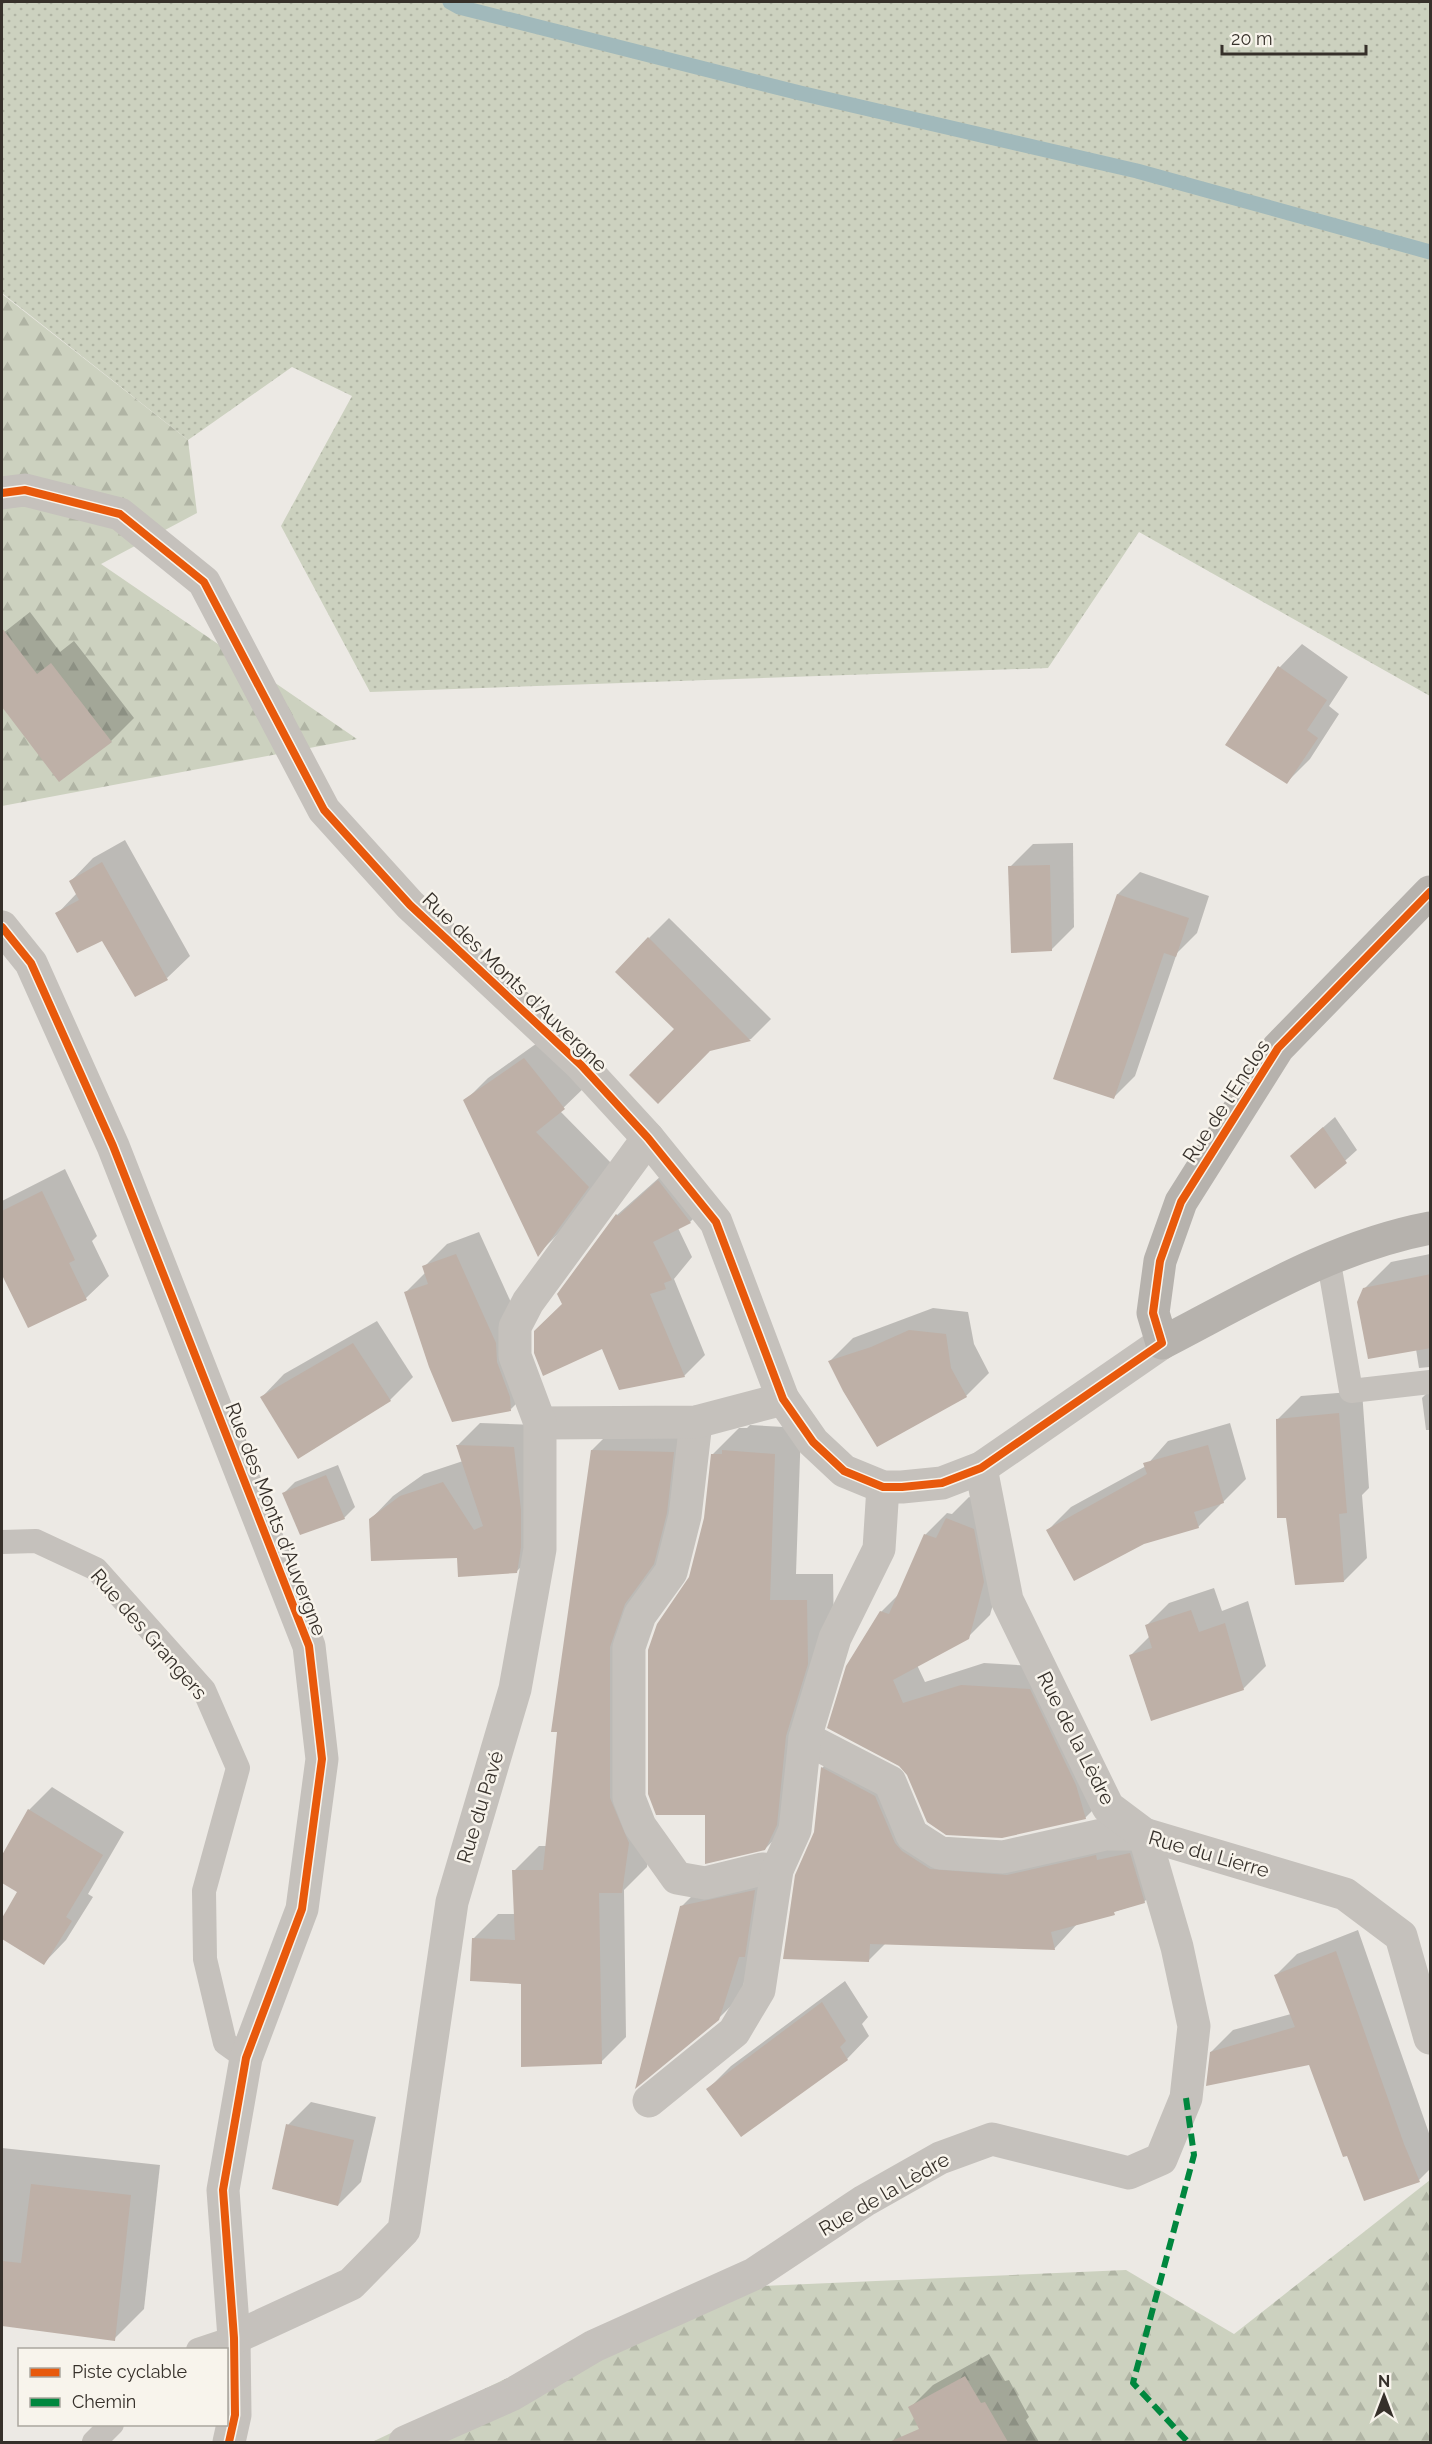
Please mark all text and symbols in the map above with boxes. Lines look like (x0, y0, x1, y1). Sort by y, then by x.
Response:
scale bar (1222, 18, 1366, 56)
text: 20 m (1231, 28, 1273, 49)
street label: Rue des Monts d'Auvergne (418, 887, 613, 1077)
street label: Rue de l'Enclos (1177, 1035, 1275, 1167)
street label: Rue des Monts d'Auvergne (220, 1399, 332, 1639)
street label: Rue des Grangers (86, 1564, 212, 1704)
street label: Rue de la Lèdre (1032, 1667, 1120, 1809)
street label: Rue du Pavé (452, 1748, 509, 1866)
street label: Rue du Lierre (1146, 1825, 1272, 1883)
street label: Rue de la Lèdre (815, 2147, 954, 2241)
legend (18, 2348, 228, 2426)
text: Piste cyclable (72, 2361, 188, 2382)
north arrow (1354, 2366, 1414, 2426)
text: N (1378, 2372, 1390, 2391)
text: Chemin (72, 2391, 136, 2412)

